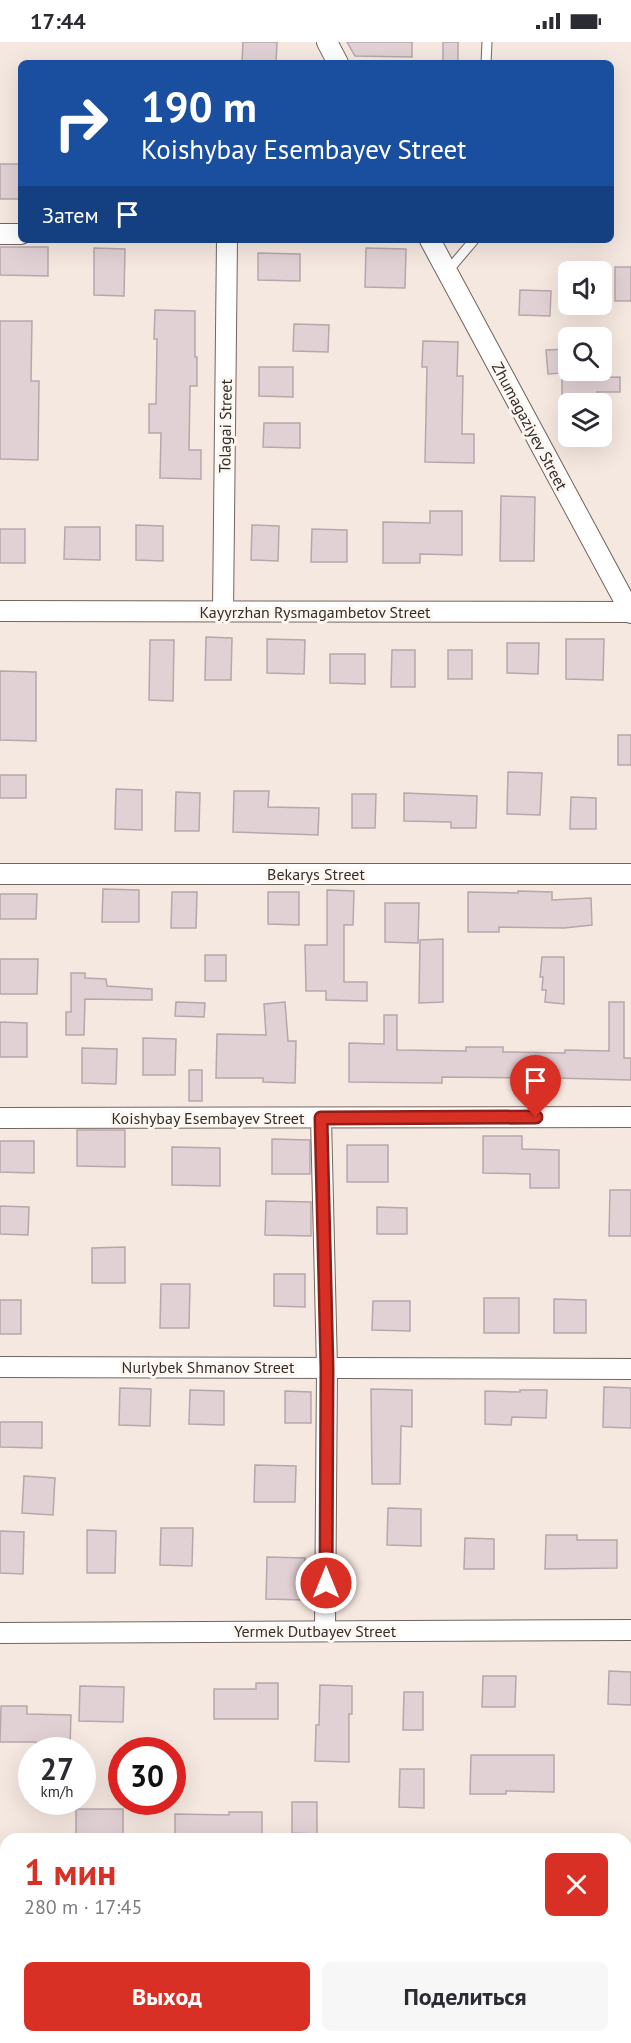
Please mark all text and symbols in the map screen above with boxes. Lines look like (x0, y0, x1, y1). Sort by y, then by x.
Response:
text: 17:44 (30, 7, 86, 35)
text: 190 m (141, 79, 257, 134)
icon: right (42, 84, 120, 162)
text: Koishybay Esembayev Street (141, 132, 466, 166)
icon: arrive (111, 198, 144, 231)
text: Затем (42, 201, 99, 229)
map controls (558, 261, 612, 447)
button: sound (558, 261, 612, 315)
button: search (558, 327, 612, 381)
street label: Zhumagaziyev Street (488, 358, 573, 494)
street label: Tolagai Street (214, 378, 236, 473)
button: layers (558, 393, 612, 447)
street label: Kayyrzhan Rysmagambetov Street (200, 602, 431, 622)
street label: Bekarys Street (267, 864, 365, 884)
pin (510, 1055, 561, 1117)
icon: arrive (519, 1064, 552, 1097)
street label: Koishybay Esembayev Street (112, 1108, 305, 1128)
street label: Nurlybek Shmanov Street (122, 1357, 295, 1377)
position arrow (294, 1551, 358, 1615)
street label: Yermek Dutbayev Street (234, 1621, 397, 1641)
speed limit sign: 30 (108, 1737, 186, 1815)
text: 27 (40, 1749, 74, 1788)
text: km/h (41, 1782, 73, 1801)
text: 1 мин (24, 1848, 116, 1895)
button: close (545, 1853, 608, 1916)
text: 280 m · 17:45 (24, 1894, 142, 1920)
button: Выход (24, 1962, 310, 2031)
button: Поделиться (322, 1962, 608, 2031)

